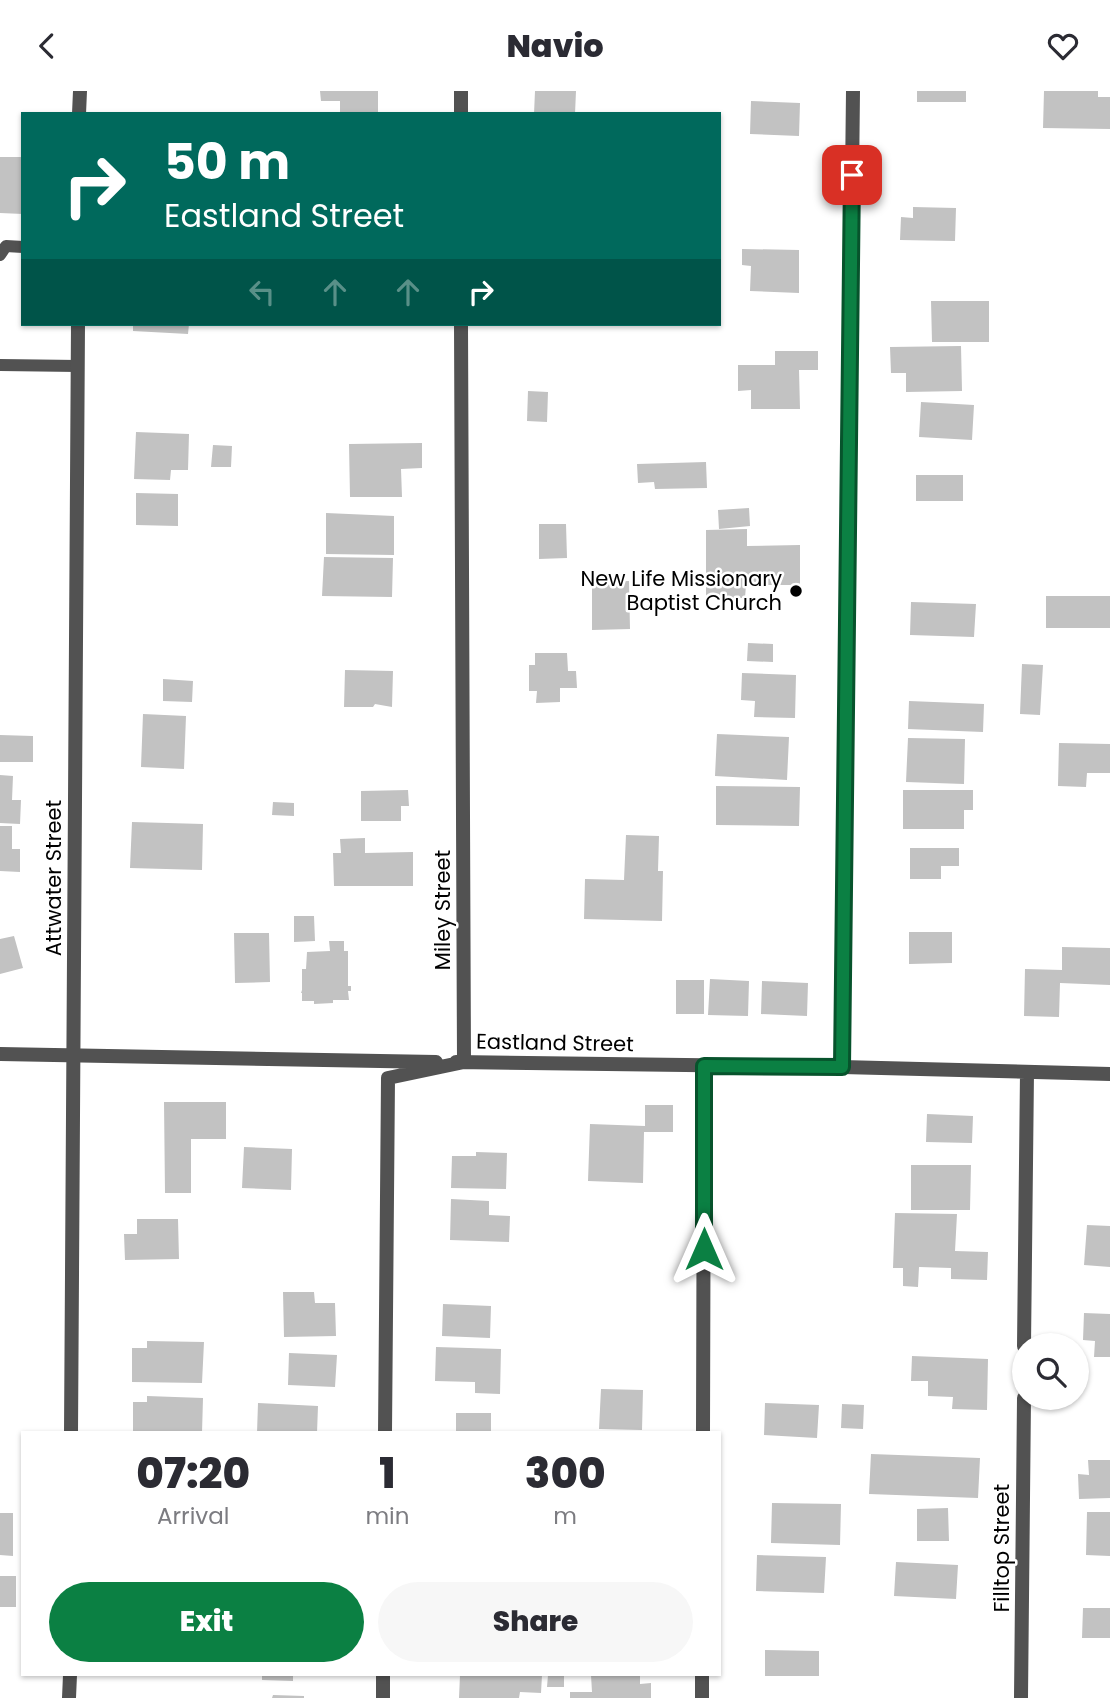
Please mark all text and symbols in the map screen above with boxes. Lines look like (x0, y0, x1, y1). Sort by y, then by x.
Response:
text: Navio (506, 23, 604, 68)
icon: back (28, 27, 66, 65)
icon: heart (1044, 27, 1082, 65)
text: 50 m (164, 128, 290, 196)
icon: right (49, 140, 140, 231)
pin (822, 145, 882, 205)
icon: arrive (833, 156, 871, 194)
text: Eastland Street (164, 193, 404, 238)
icon: left (243, 273, 281, 311)
icon: ahead (316, 273, 354, 311)
icon: ahead (389, 273, 427, 311)
icon: right (462, 273, 500, 311)
place label: New Life Missionary Baptist Church (581, 564, 782, 617)
marker: New Life Missionary Baptist Church (788, 583, 804, 599)
street label: Attwater Street (39, 800, 68, 956)
street label: Miley Street (428, 850, 457, 970)
street label: Eastland Street (476, 1027, 634, 1058)
position arrow (667, 1212, 741, 1286)
map controls (1012, 1333, 1089, 1410)
button: search (1012, 1333, 1089, 1410)
text: 07:20 (136, 1444, 250, 1503)
text: 1 (379, 1444, 396, 1503)
text: 300 (525, 1444, 606, 1503)
street label: Filltop Street (987, 1484, 1016, 1612)
text: Arrival (157, 1500, 229, 1532)
text: min (365, 1500, 409, 1532)
text: m (553, 1500, 577, 1532)
button: Exit (49, 1582, 364, 1662)
button: Share (378, 1582, 693, 1662)

